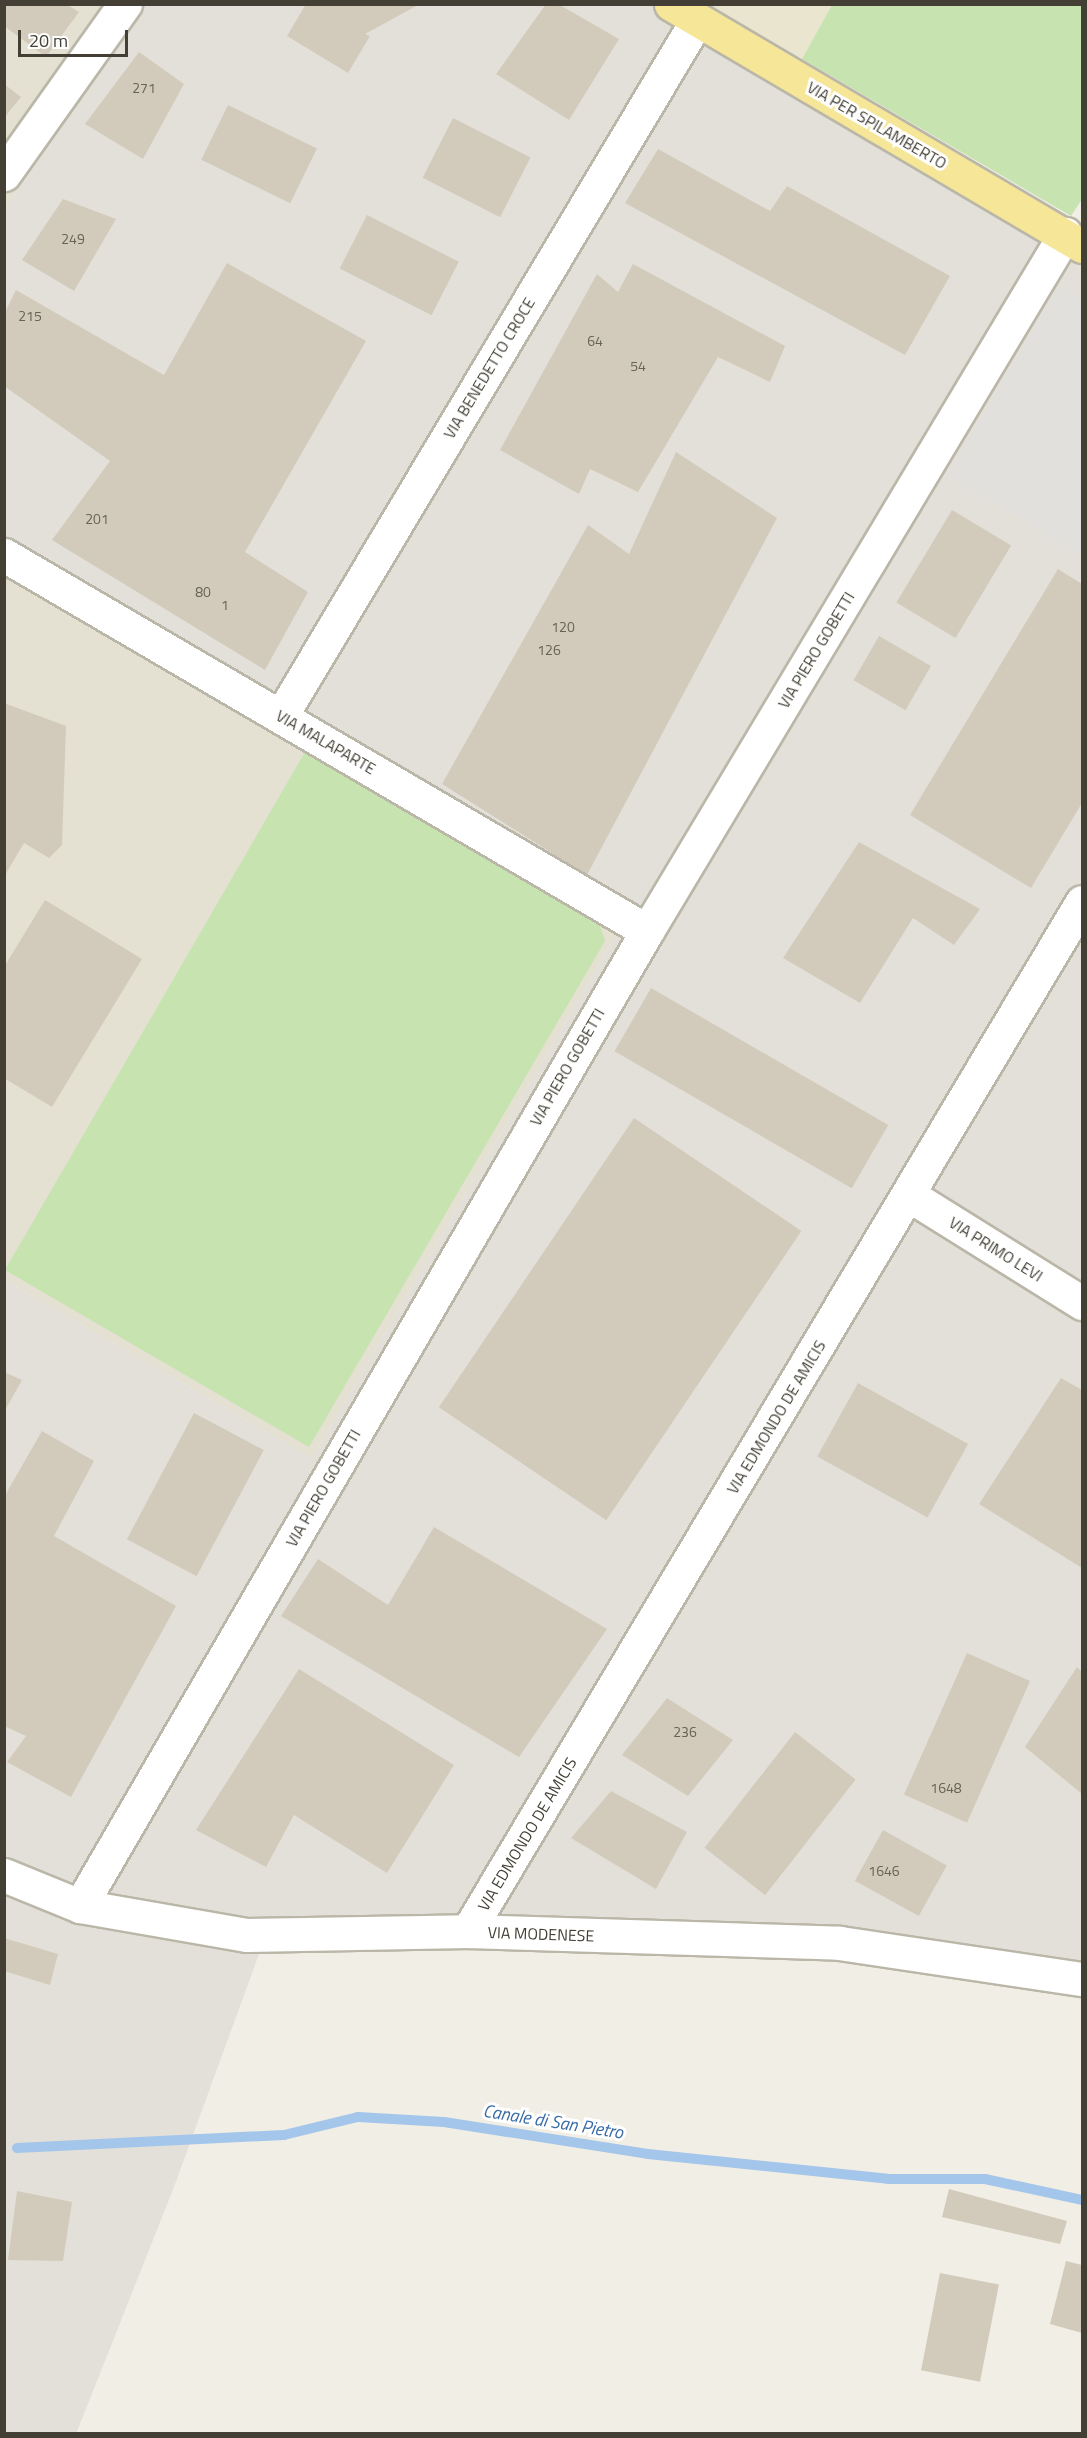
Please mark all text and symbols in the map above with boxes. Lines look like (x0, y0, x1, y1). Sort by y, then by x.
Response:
scale bar (21, 18, 130, 56)
text: 20 m (29, 27, 68, 54)
street label: VIA PER SPILAMBERTO (804, 77, 950, 173)
house number: 271 (132, 80, 156, 96)
house number: 249 (61, 231, 85, 247)
street label: VIA BENEDETTO CROCE (439, 294, 539, 442)
house number: 215 (18, 308, 42, 324)
house number: 64 (587, 333, 603, 349)
house number: 54 (630, 358, 646, 374)
house number: 201 (85, 511, 109, 527)
house number: 80 (195, 584, 211, 600)
street label: VIA PIERO GOBETTI (774, 588, 858, 712)
house number: 1 (221, 597, 229, 613)
house number: 120 (551, 619, 575, 635)
house number: 126 (537, 642, 561, 658)
street label: VIA MALAPARTE (273, 706, 379, 778)
street label: VIA PIERO GOBETTI (526, 1005, 608, 1129)
street label: VIA PRIMO LEVI (946, 1213, 1046, 1285)
street label: VIA EDMONDO DE AMICIS (723, 1337, 829, 1497)
street label: VIA PIERO GOBETTI (282, 1426, 364, 1550)
house number: 236 (673, 1724, 697, 1740)
street label: VIA EDMONDO DE AMICIS (474, 1754, 580, 1914)
house number: 1648 (930, 1780, 962, 1796)
house number: 1646 (868, 1863, 900, 1879)
street label: VIA MODENESE (487, 1923, 595, 1945)
water label: Canale di San Pietro (481, 2100, 625, 2144)

